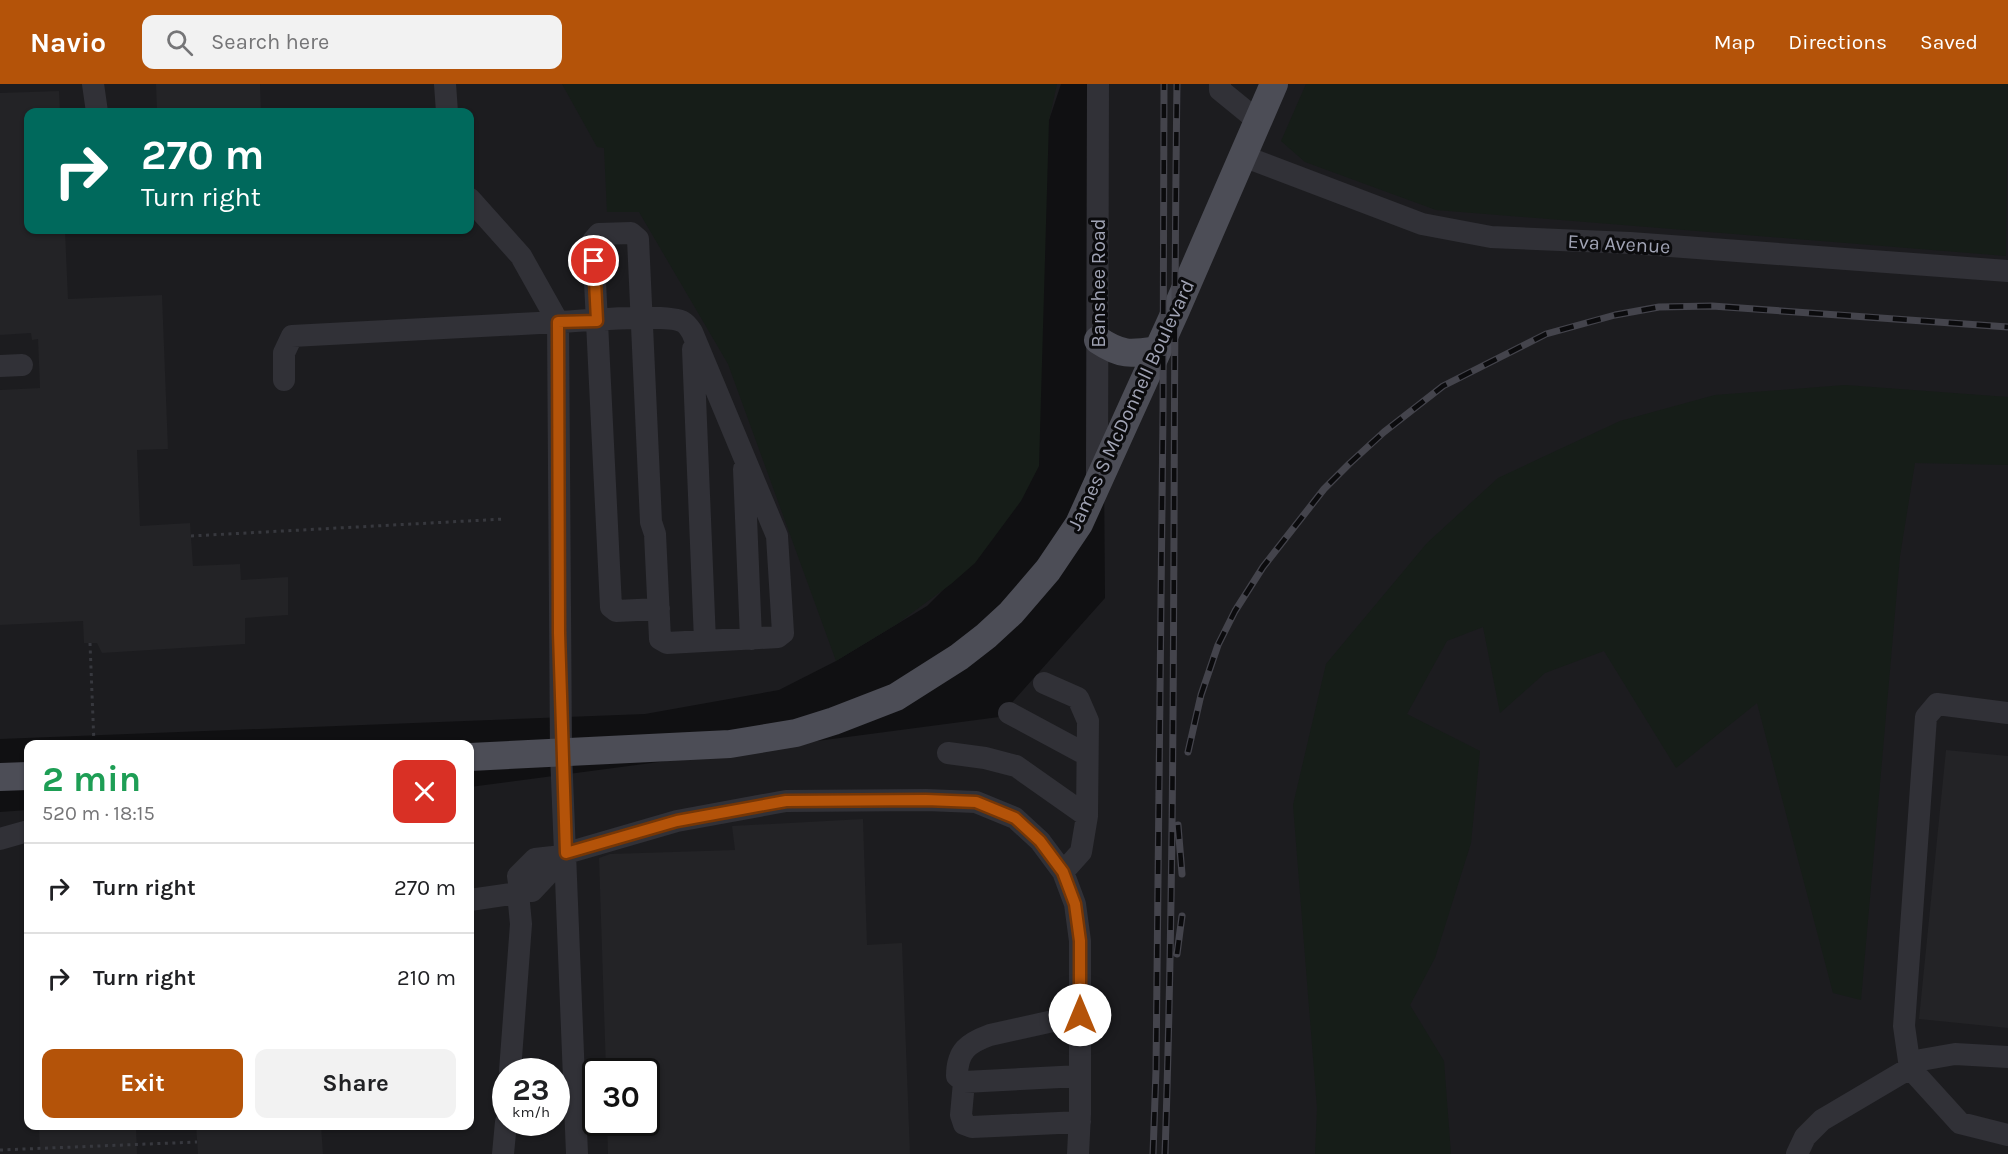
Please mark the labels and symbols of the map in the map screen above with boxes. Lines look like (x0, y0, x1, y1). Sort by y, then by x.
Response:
street label: Banshee Road (1087, 218, 1110, 348)
street label: Eva Avenue (1567, 230, 1671, 258)
pin (568, 235, 619, 286)
street label: James S McDonnell Boulevard (1063, 276, 1199, 534)
position arrow (1048, 983, 1112, 1047)
speed limit sign: 30 (582, 1058, 660, 1136)

